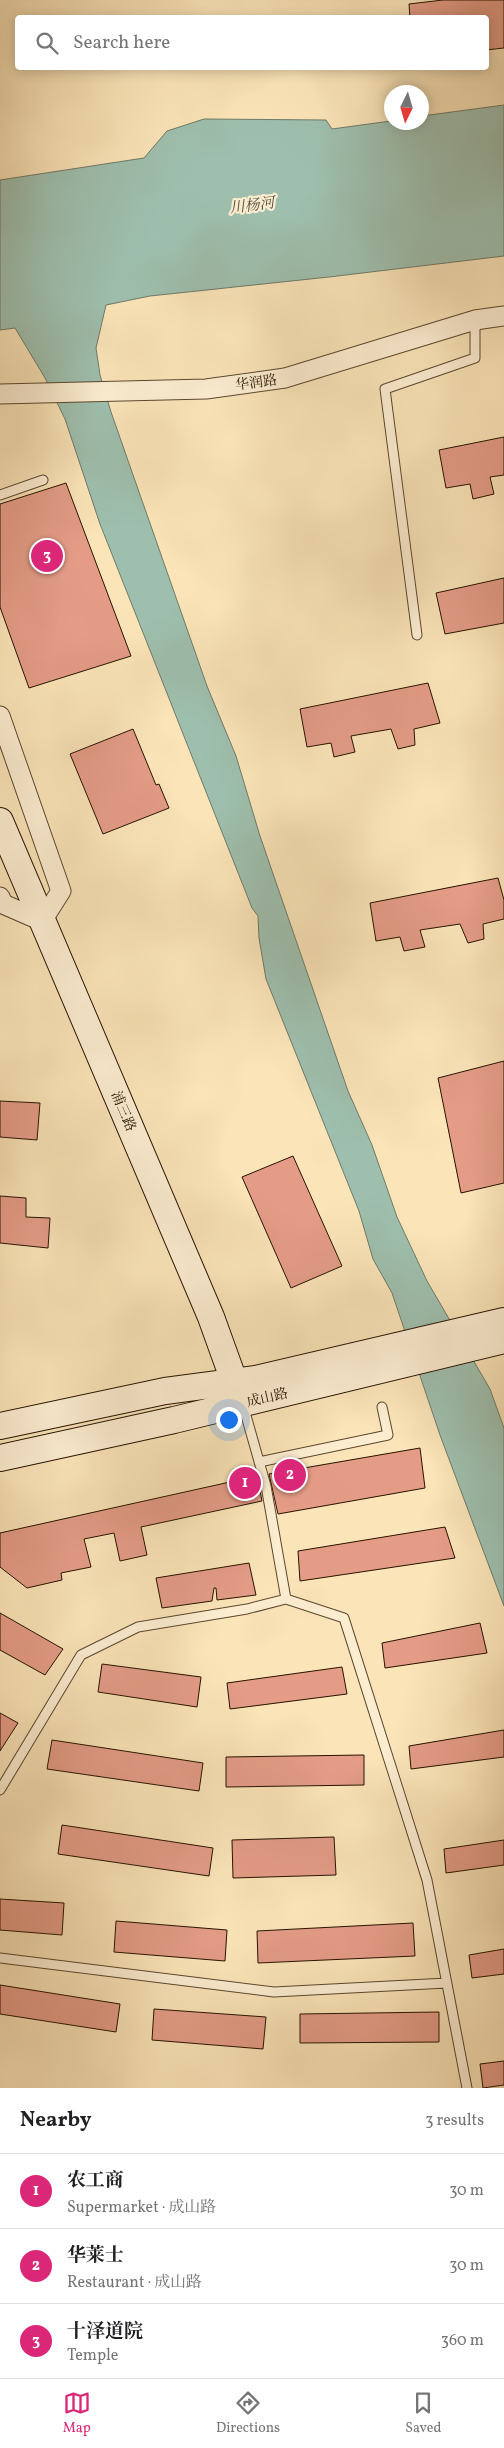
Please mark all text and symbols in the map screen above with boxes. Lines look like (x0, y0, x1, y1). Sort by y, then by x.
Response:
search box (15, 15, 489, 70)
icon: search (33, 29, 61, 57)
text: Search here (73, 30, 170, 56)
north arrow (384, 85, 429, 130)
water label: 川杨河 (229, 193, 279, 220)
street label: 华润路 (234, 371, 278, 396)
pin: 3 (31, 537, 63, 575)
street label: 浦三路 (106, 1089, 140, 1135)
street label: 成山路 (245, 1384, 290, 1412)
your location (216, 1407, 242, 1433)
pin: 2 (274, 1456, 306, 1494)
pin: 1 (229, 1464, 261, 1502)
text: Nearby (20, 2106, 91, 2135)
text: 3 results (425, 2110, 484, 2132)
text: 农工商 (67, 2168, 124, 2194)
text: 1 (33, 2180, 39, 2202)
text: 30 m (449, 2180, 484, 2202)
text: Supermarket · 成山路 (67, 2197, 216, 2219)
text: 华莱士 (67, 2243, 124, 2269)
text: 2 (32, 2255, 40, 2277)
text: 30 m (449, 2255, 484, 2277)
text: Restaurant · 成山路 (67, 2272, 202, 2294)
text: 十泽道院 (67, 2319, 143, 2345)
text: 3 (32, 2330, 40, 2352)
text: 360 m (441, 2330, 484, 2352)
text: Temple (67, 2345, 118, 2367)
tab: Map (63, 2389, 91, 2438)
tab: Directions (216, 2389, 280, 2438)
tab: Saved (405, 2389, 441, 2438)

